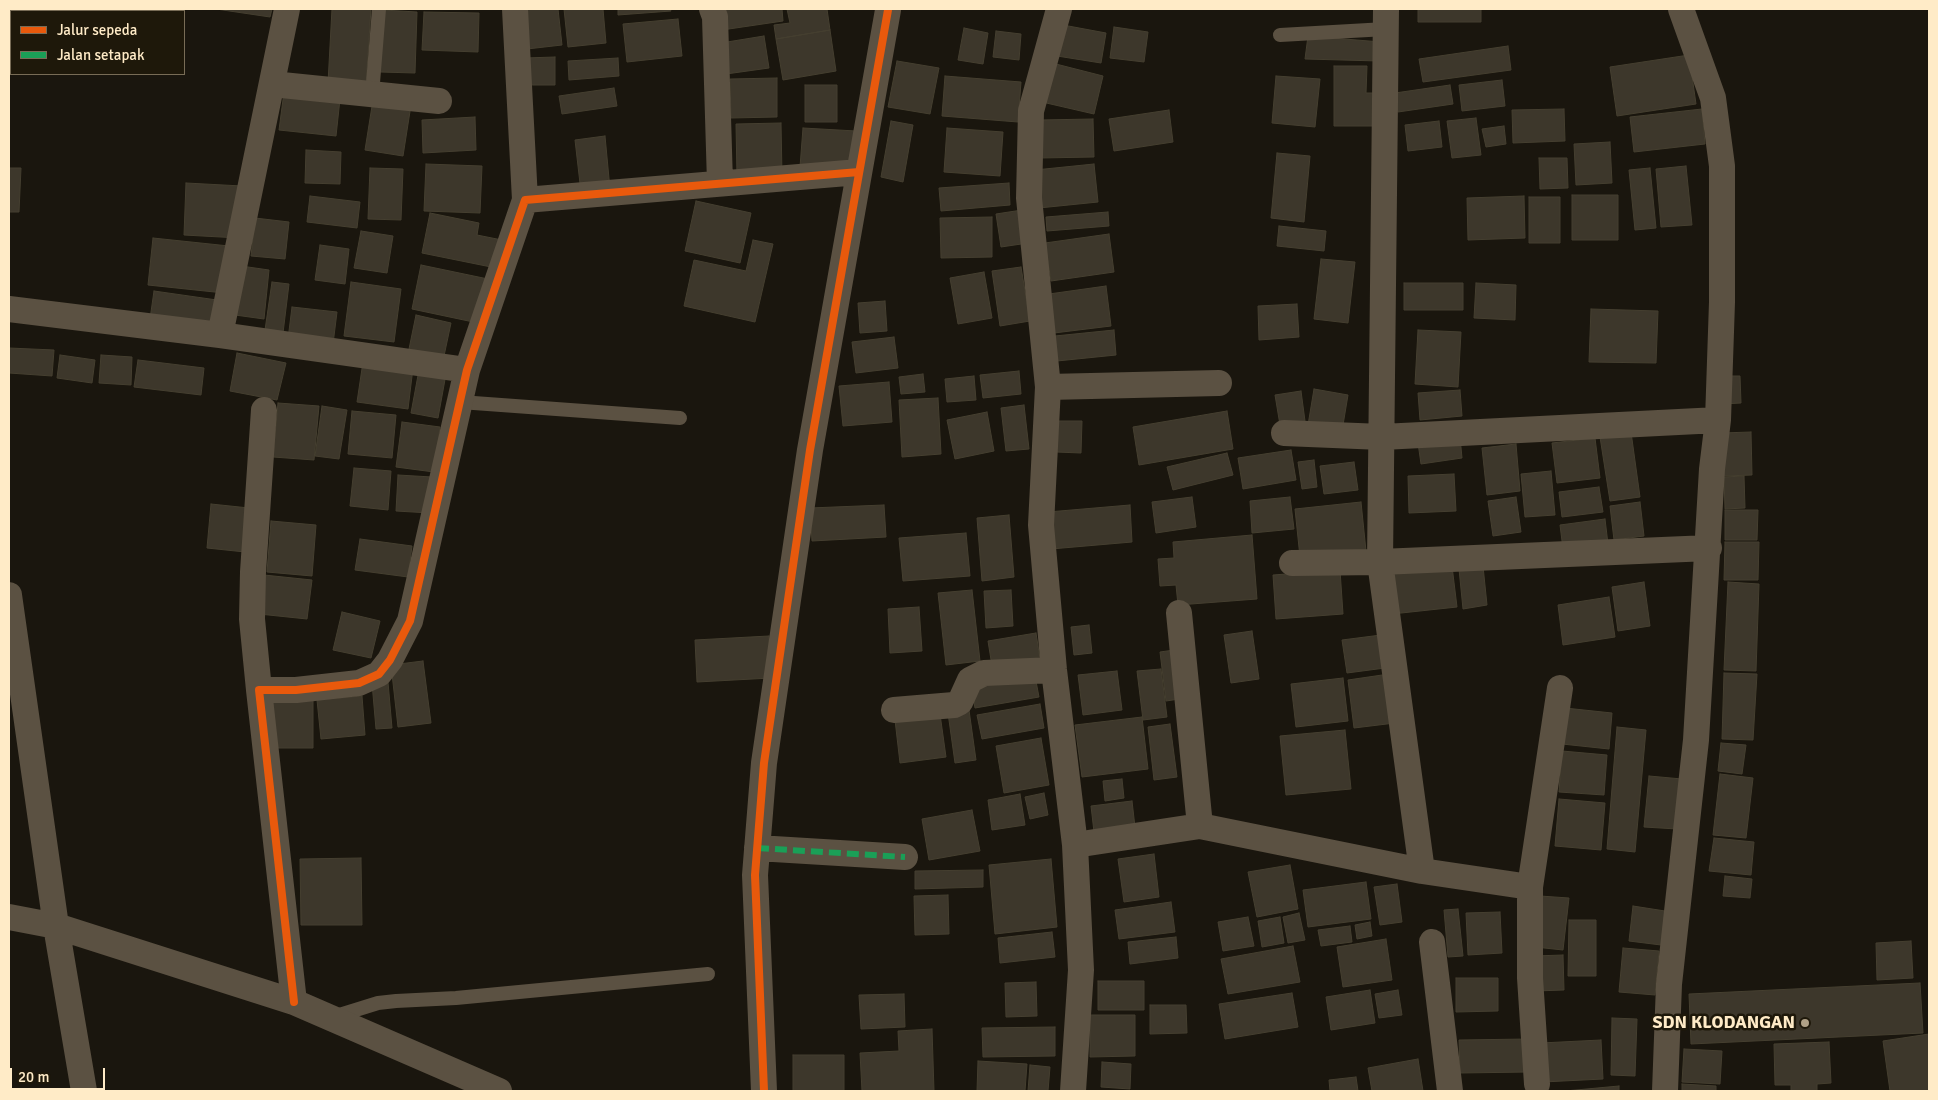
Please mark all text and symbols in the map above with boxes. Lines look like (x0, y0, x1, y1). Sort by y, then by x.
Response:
legend (10, 10, 185, 75)
text: Jalur sepeda (57, 21, 137, 39)
text: Jalan setapak (57, 46, 144, 64)
place label: SDN KLODANGAN (1653, 1012, 1795, 1034)
marker: SDN KLODANGAN (1799, 1017, 1811, 1029)
scale bar (12, 1058, 108, 1090)
text: 20 m (18, 1068, 49, 1086)

